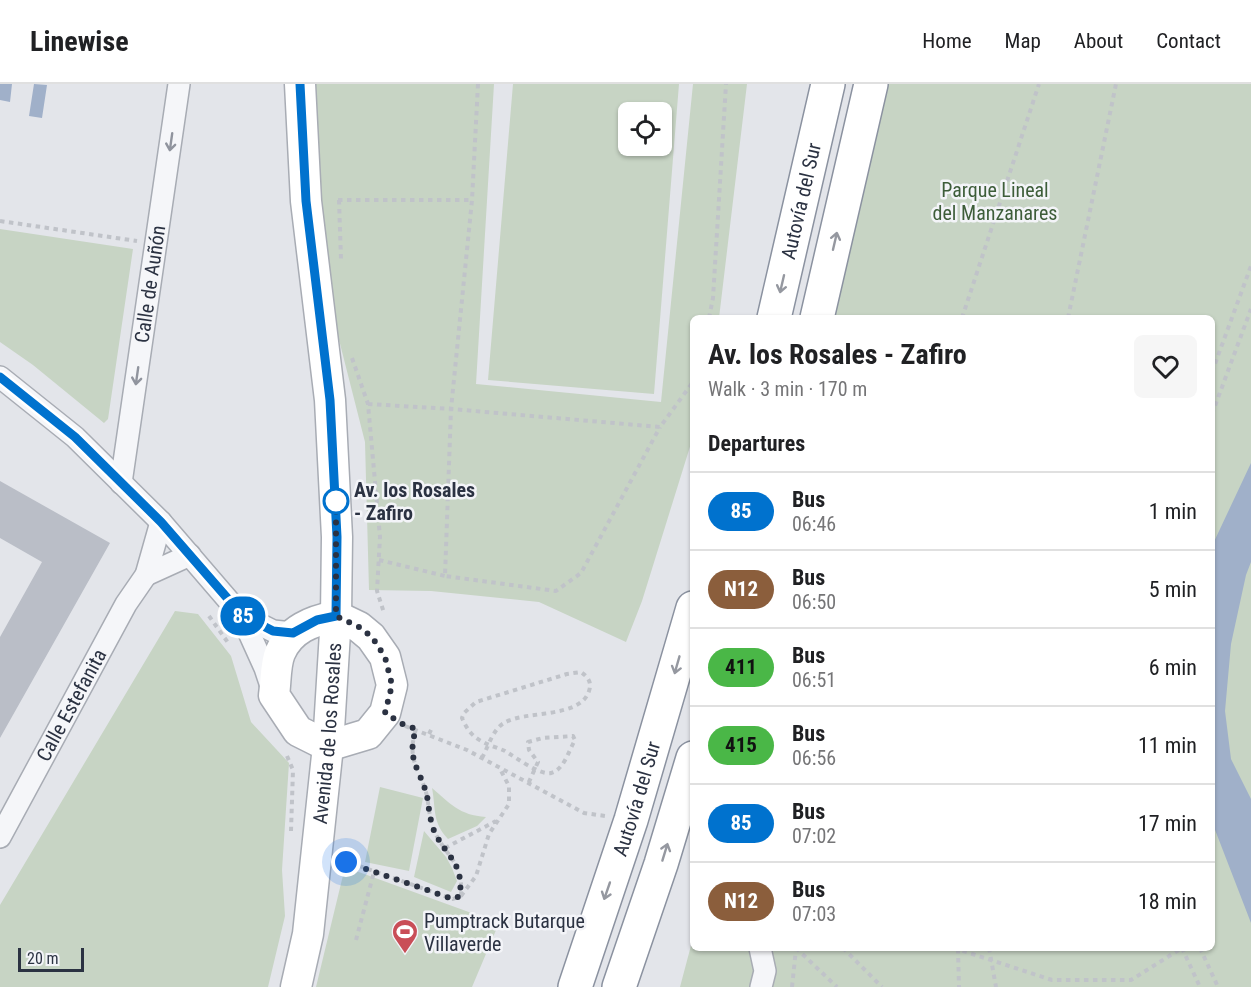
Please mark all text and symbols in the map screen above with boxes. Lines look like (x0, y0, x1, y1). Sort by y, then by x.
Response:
text: Linewise (30, 25, 129, 58)
text: Home (922, 29, 972, 53)
text: Map (1005, 29, 1041, 53)
text: About (1074, 29, 1123, 53)
text: Contact (1156, 29, 1221, 53)
map controls (618, 102, 672, 156)
button: locate (618, 102, 672, 156)
one-way arrow (165, 132, 176, 151)
street label: Autovía del Sur (776, 140, 826, 262)
park label: Parque Lineal del Manzanares (933, 178, 1057, 225)
street label: Calle de Auñón (130, 224, 170, 344)
one-way arrow (829, 231, 841, 250)
one-way arrow (775, 274, 787, 293)
button: heart (1134, 335, 1197, 398)
text: Av. los Rosales - Zafiro (708, 338, 967, 371)
one-way arrow (131, 366, 142, 386)
text: Walk · 3 min · 170 m (708, 377, 867, 401)
text: Departures (708, 431, 805, 456)
place label: Av. los Rosales - Zafiro (354, 478, 475, 525)
text: Bus (792, 487, 825, 512)
marker: Av. los Rosales - Zafiro (323, 488, 349, 514)
text: 85 (730, 499, 752, 523)
text: 1 min (1149, 499, 1197, 524)
text: 06:46 (792, 512, 836, 536)
text: Bus (792, 565, 825, 590)
text: N12 (724, 577, 758, 601)
text: 5 min (1149, 577, 1197, 602)
text: 06:50 (792, 590, 836, 614)
line badge: 85 (216, 596, 270, 636)
text: 85 (232, 604, 254, 628)
street label: Avenida de los Rosales (308, 642, 346, 825)
text: Bus (792, 643, 825, 668)
street label: Calle Estefanita (31, 645, 111, 765)
one-way arrow (670, 655, 682, 674)
text: 411 (725, 655, 757, 679)
text: 6 min (1149, 655, 1197, 680)
text: 06:51 (792, 668, 836, 692)
text: Bus (792, 721, 825, 746)
text: 415 (725, 733, 757, 757)
text: 11 min (1138, 733, 1197, 758)
street label: Autovía del Sur (608, 739, 665, 859)
text: 06:56 (792, 746, 836, 770)
text: Bus (792, 799, 825, 824)
text: 85 (730, 811, 752, 835)
text: 17 min (1138, 811, 1197, 836)
text: 07:02 (792, 824, 836, 848)
one-way arrow (660, 843, 671, 862)
your location (331, 847, 361, 877)
text: Bus (792, 877, 825, 902)
one-way arrow (601, 881, 612, 900)
text: N12 (724, 889, 758, 913)
text: 18 min (1138, 889, 1197, 914)
text: 07:03 (792, 902, 836, 926)
place label: Pumptrack Butarque Villaverde (424, 909, 585, 956)
sports icon: Pumptrack Butarque Villaverde (390, 917, 420, 955)
scale bar (18, 945, 84, 972)
text: 20 m (27, 949, 59, 968)

